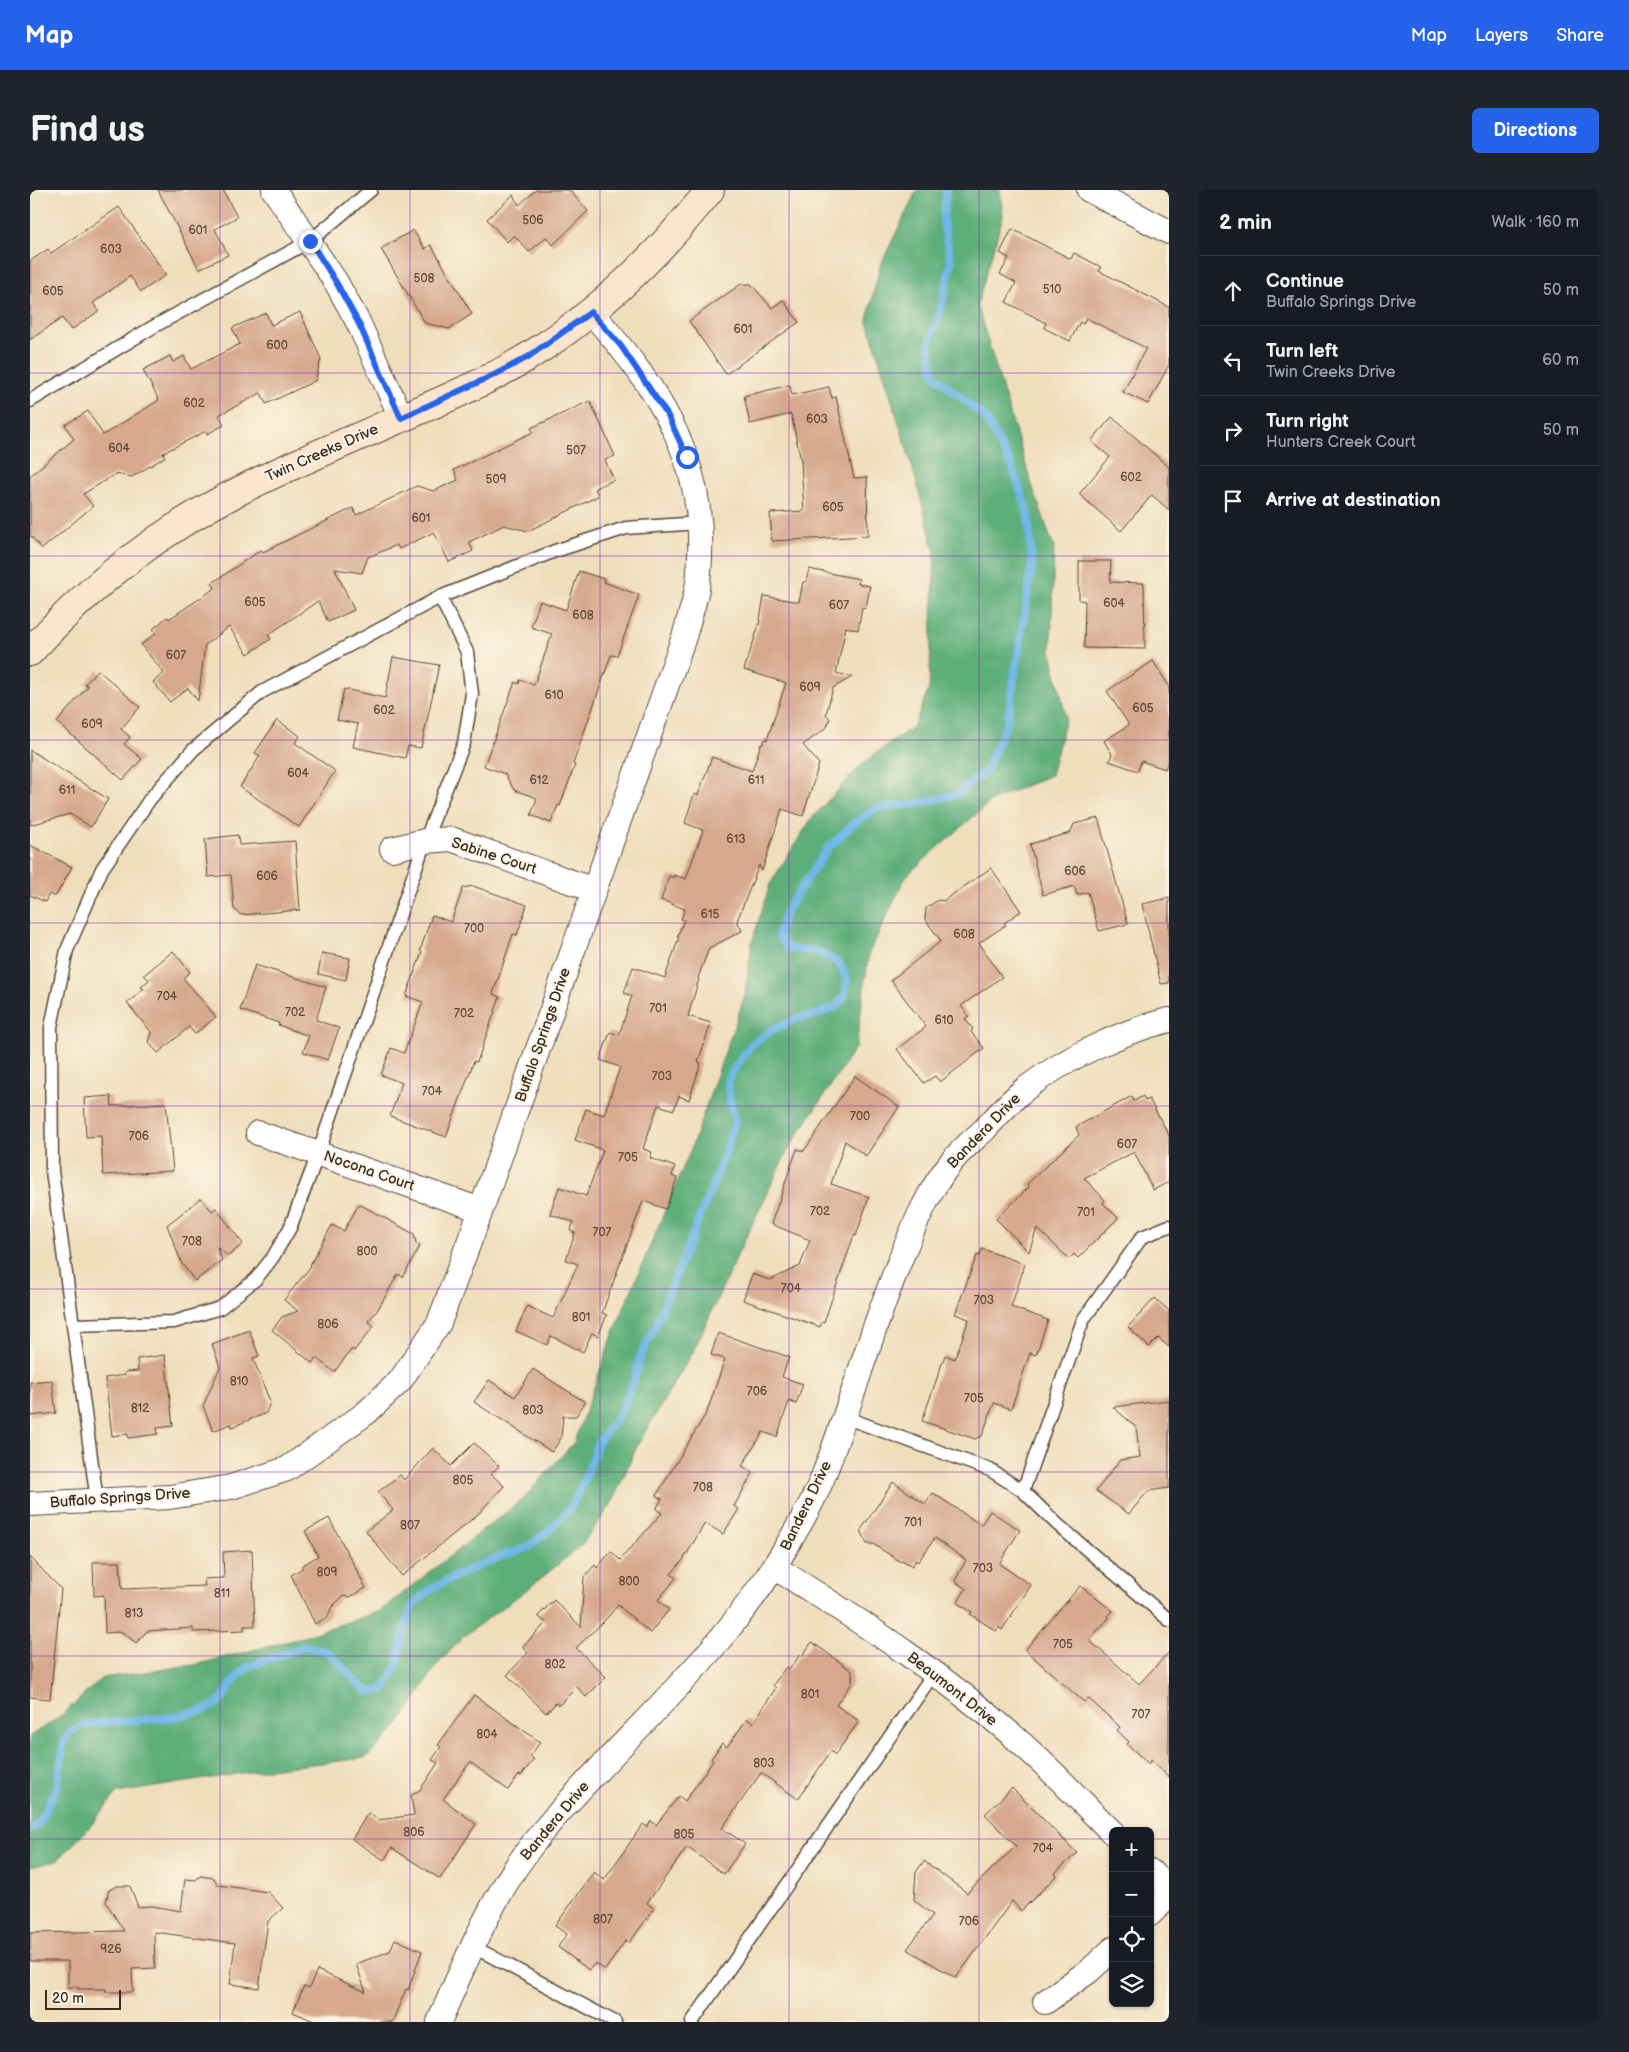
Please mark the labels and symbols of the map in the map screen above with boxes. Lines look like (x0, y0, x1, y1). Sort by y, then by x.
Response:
house number: 506 (522, 213, 544, 228)
house number: 601 (188, 223, 208, 238)
route end (299, 230, 322, 253)
house number: 603 (100, 242, 122, 257)
house number: 508 (414, 271, 434, 286)
house number: 510 (1043, 282, 1061, 297)
house number: 605 (42, 284, 64, 299)
house number: 601 (733, 322, 753, 337)
house number: 600 (266, 338, 288, 353)
house number: 602 (183, 396, 205, 411)
house number: 603 (806, 412, 828, 427)
street label: Twin Creeks Drive (263, 420, 381, 486)
house number: 604 (108, 441, 131, 456)
house number: 507 (566, 443, 586, 458)
route start (676, 446, 699, 469)
house number: 602 (1120, 470, 1142, 485)
house number: 509 (486, 472, 506, 487)
house number: 605 (822, 500, 844, 515)
house number: 601 (411, 511, 431, 526)
house number: 605 (244, 595, 266, 610)
house number: 604 (1103, 596, 1126, 611)
house number: 607 (829, 598, 849, 613)
house number: 608 (572, 608, 594, 623)
house number: 607 (166, 648, 186, 663)
house number: 609 (799, 680, 821, 695)
house number: 610 (544, 688, 564, 703)
house number: 605 (1132, 701, 1154, 716)
house number: 602 (373, 703, 395, 718)
house number: 609 (81, 717, 103, 732)
house number: 604 (287, 766, 310, 781)
house number: 612 (529, 773, 549, 788)
house number: 611 (748, 773, 764, 788)
house number: 611 (59, 783, 75, 798)
house number: 613 (726, 832, 746, 847)
street label: Sabine Court (449, 833, 539, 879)
house number: 606 (1064, 864, 1086, 879)
house number: 606 (256, 869, 278, 884)
house number: 615 (701, 907, 720, 922)
house number: 700 (464, 921, 484, 936)
house number: 608 (953, 927, 975, 942)
street label: Buffalo Springs Drive (511, 965, 575, 1105)
house number: 704 (157, 989, 178, 1004)
house number: 701 (649, 1001, 667, 1016)
house number: 702 (285, 1005, 305, 1020)
house number: 702 (454, 1006, 474, 1021)
house number: 610 (934, 1013, 954, 1028)
house number: 703 (652, 1069, 672, 1084)
house number: 704 (422, 1084, 443, 1099)
street label: Bandera Drive (943, 1089, 1025, 1173)
house number: 700 (850, 1109, 870, 1124)
house number: 706 (129, 1129, 149, 1144)
house number: 607 (1117, 1137, 1137, 1152)
street label: Nocona Court (321, 1147, 417, 1196)
house number: 705 (618, 1150, 638, 1165)
house number: 702 (810, 1204, 830, 1219)
house number: 701 (1077, 1205, 1095, 1220)
house number: 707 (593, 1225, 612, 1240)
house number: 708 (182, 1234, 202, 1249)
house number: 800 (356, 1244, 378, 1259)
house number: 704 (781, 1281, 802, 1296)
house number: 703 (974, 1293, 994, 1308)
house number: 801 (572, 1310, 590, 1325)
house number: 806 (317, 1317, 339, 1332)
house number: 810 (230, 1374, 248, 1389)
house number: 706 (747, 1384, 767, 1399)
house number: 705 (964, 1391, 984, 1406)
house number: 812 (131, 1401, 149, 1416)
house number: 803 (522, 1403, 544, 1418)
street label: Bandera Drive (776, 1458, 836, 1554)
house number: 805 (453, 1473, 474, 1488)
house number: 708 (693, 1480, 713, 1495)
street label: Buffalo Springs Drive (49, 1484, 191, 1512)
house number: 701 (904, 1515, 922, 1530)
house number: 807 (400, 1518, 420, 1533)
house number: 703 (973, 1561, 993, 1576)
house number: 809 (317, 1565, 338, 1580)
house number: 800 (618, 1574, 640, 1589)
house number: 811 (214, 1586, 230, 1601)
house number: 813 (124, 1606, 144, 1621)
house number: 705 (1053, 1637, 1073, 1652)
street label: Beaumont Drive (903, 1648, 1001, 1730)
house number: 802 (544, 1657, 566, 1672)
house number: 801 (801, 1687, 819, 1702)
house number: 707 (1132, 1707, 1151, 1722)
house number: 804 (476, 1727, 498, 1742)
house number: 803 (753, 1756, 775, 1771)
street label: Bandera Drive (516, 1777, 594, 1865)
house number: 806 (403, 1825, 425, 1840)
house number: 805 (674, 1827, 695, 1842)
house number: 704 (1033, 1841, 1054, 1856)
house number: 807 (593, 1912, 613, 1927)
house number: 706 (959, 1914, 979, 1929)
house number: 926 (100, 1942, 122, 1957)
scale bar (45, 1987, 121, 2010)

